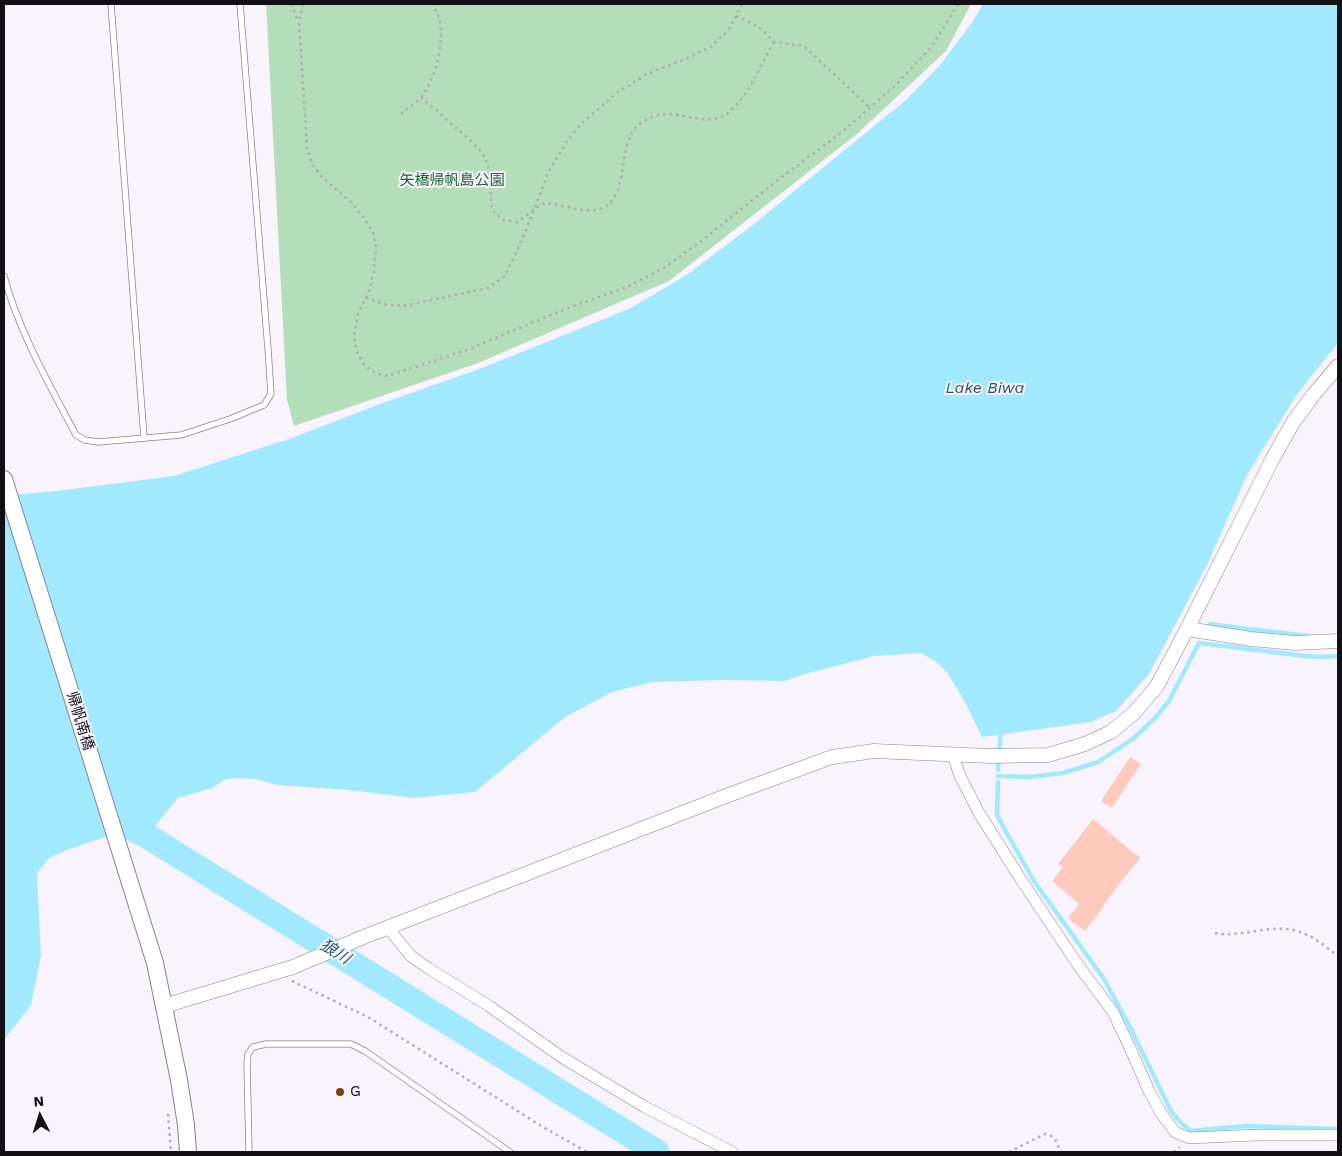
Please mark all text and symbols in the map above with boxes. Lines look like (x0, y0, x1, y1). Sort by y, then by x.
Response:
park label: 矢橋帰帆島公園 (400, 172, 504, 190)
water label: Lake Biwa (946, 378, 1024, 398)
street label: 帰帆南橋 (63, 690, 97, 752)
water label: 狼川 (316, 935, 354, 969)
place label: G (350, 1083, 361, 1101)
marker: G (334, 1086, 346, 1098)
north arrow (15, 1091, 65, 1141)
text: N (33, 1093, 45, 1109)

